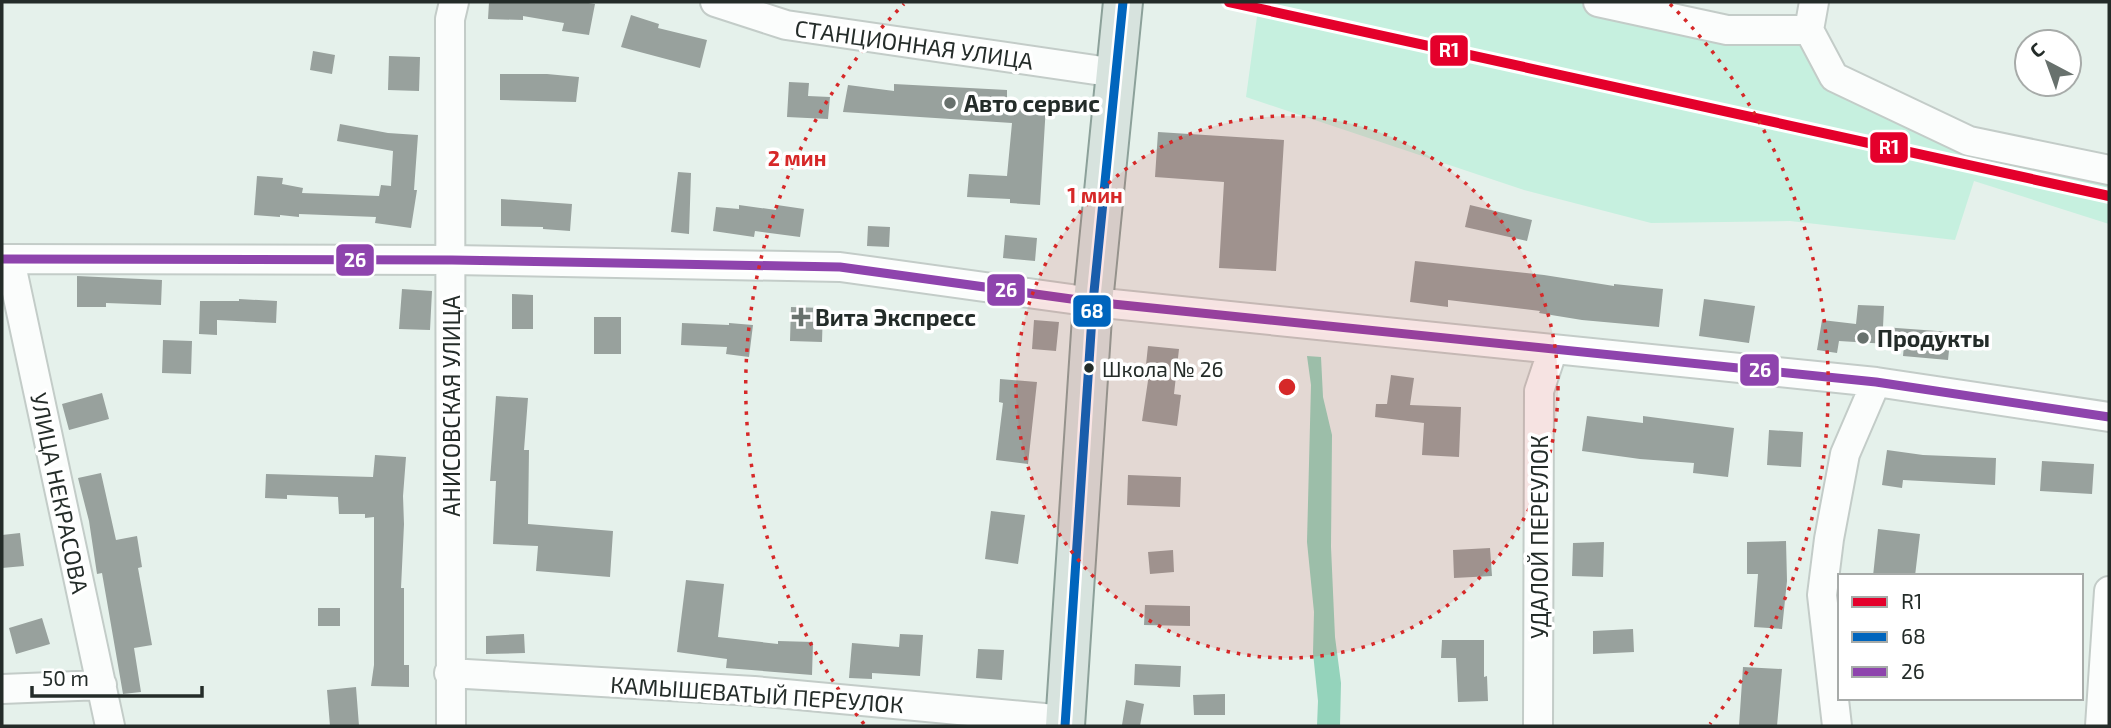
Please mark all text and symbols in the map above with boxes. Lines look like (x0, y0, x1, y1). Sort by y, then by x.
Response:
street label: СТАНЦИОННАЯ УЛИЦА (793, 13, 1036, 75)
north arrow (2013, 28, 2083, 98)
line badge: R1 (1429, 34, 1469, 67)
text: С (2025, 37, 2048, 62)
text: R1 (1439, 38, 1459, 61)
place label: Авто сервис (964, 89, 1100, 117)
marker: Авто сервис (942, 95, 958, 111)
line badge: R1 (1869, 131, 1909, 164)
text: R1 (1879, 135, 1899, 158)
text: 2 мин (768, 145, 826, 170)
text: 1 мин (1067, 182, 1123, 207)
line badge: 26 (335, 243, 375, 277)
text: 26 (344, 248, 366, 271)
line badge: 26 (986, 273, 1026, 307)
text: 26 (995, 278, 1017, 301)
line badge: 68 (1072, 294, 1112, 328)
street label: АНИСОВСКАЯ УЛИЦА (437, 295, 465, 517)
text: 68 (1080, 299, 1104, 322)
place label: Вита Экспресс (815, 303, 976, 331)
marker: Вита Экспресс (793, 309, 809, 325)
place label: Продукты (1877, 324, 1990, 352)
marker: Продукты (1855, 330, 1871, 346)
line badge: 26 (1739, 353, 1780, 387)
place label: Школа № 26 (1102, 356, 1224, 381)
text: 26 (1749, 358, 1771, 381)
marker: Школа № 26 (1082, 361, 1096, 375)
centre of rings (1275, 375, 1299, 399)
street label: УЛИЦА НЕКРАСОВА (25, 390, 95, 597)
street label: УДАЛОЙ ПЕРЕУЛОК (1525, 435, 1553, 639)
legend (1838, 574, 2083, 700)
text: R1 (1901, 588, 1922, 613)
text: 68 (1901, 623, 1926, 648)
scale bar (32, 654, 201, 698)
text: 26 (1901, 658, 1925, 683)
text: 50 m (42, 665, 89, 690)
street label: КАМЫШЕВАТЫЙ ПЕРЕУЛОК (609, 670, 905, 718)

